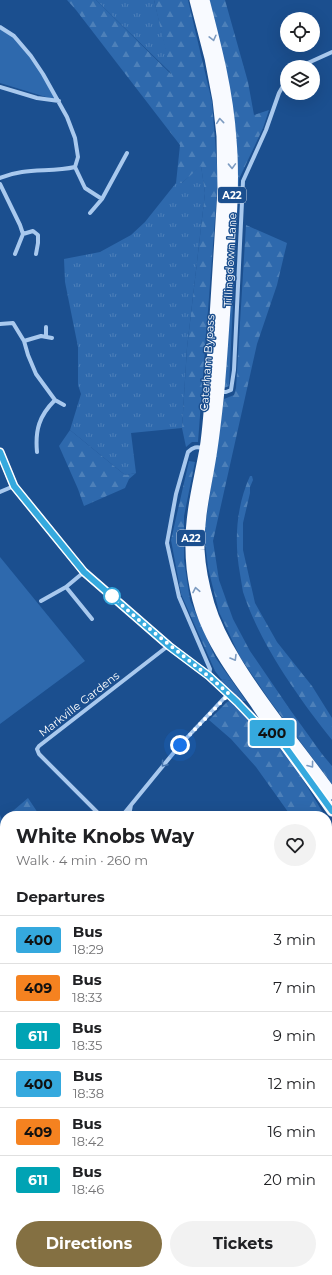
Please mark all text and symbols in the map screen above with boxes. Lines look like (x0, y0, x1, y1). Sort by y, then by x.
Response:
map controls (280, 12, 320, 100)
button: locate (280, 12, 320, 52)
one-way arrow (209, 35, 217, 41)
button: layers (280, 60, 320, 100)
one-way arrow (216, 117, 225, 124)
one-way arrow (228, 163, 237, 169)
road number: A22 (218, 187, 246, 203)
street label: Tillingdown Lane (221, 212, 239, 307)
street label: Caterham Bypass (197, 314, 217, 412)
road number: A22 (177, 530, 205, 546)
unlabelled marker (103, 587, 121, 605)
one-way arrow (192, 587, 201, 593)
one-way arrow (229, 654, 237, 661)
street label: Markville Gardens (36, 668, 122, 740)
line badge: 400 (249, 720, 295, 746)
text: 400 (258, 724, 286, 742)
your location (170, 735, 190, 755)
one-way arrow (162, 759, 169, 767)
one-way arrow (306, 760, 313, 767)
button: heart (274, 824, 316, 866)
text: White Knobs Way (16, 825, 194, 848)
text: Walk · 4 min · 260 m (16, 852, 148, 868)
text: Departures (16, 887, 105, 906)
text: Bus (73, 922, 102, 941)
text: 3 min (274, 930, 316, 949)
text: 400 (24, 931, 53, 949)
text: 18:29 (73, 941, 104, 957)
text: Bus (72, 970, 102, 989)
text: 7 min (273, 978, 316, 997)
text: 409 (24, 979, 52, 997)
text: 18:33 (72, 989, 102, 1005)
text: Bus (72, 1018, 102, 1037)
text: 9 min (273, 1026, 316, 1045)
text: 611 (28, 1027, 48, 1045)
text: 18:35 (72, 1037, 102, 1053)
text: Bus (73, 1066, 102, 1085)
text: 12 min (268, 1074, 316, 1093)
text: 400 (24, 1075, 53, 1093)
text: 18:38 (73, 1085, 104, 1101)
text: Bus (72, 1114, 102, 1133)
text: 16 min (267, 1122, 316, 1141)
text: 409 (24, 1123, 52, 1141)
text: 18:42 (72, 1133, 104, 1149)
text: Bus (72, 1162, 102, 1181)
text: 20 min (264, 1170, 316, 1189)
text: 611 (28, 1171, 48, 1189)
text: 18:46 (72, 1181, 104, 1197)
button: Directions (16, 1221, 162, 1267)
button: Tickets (170, 1221, 316, 1267)

